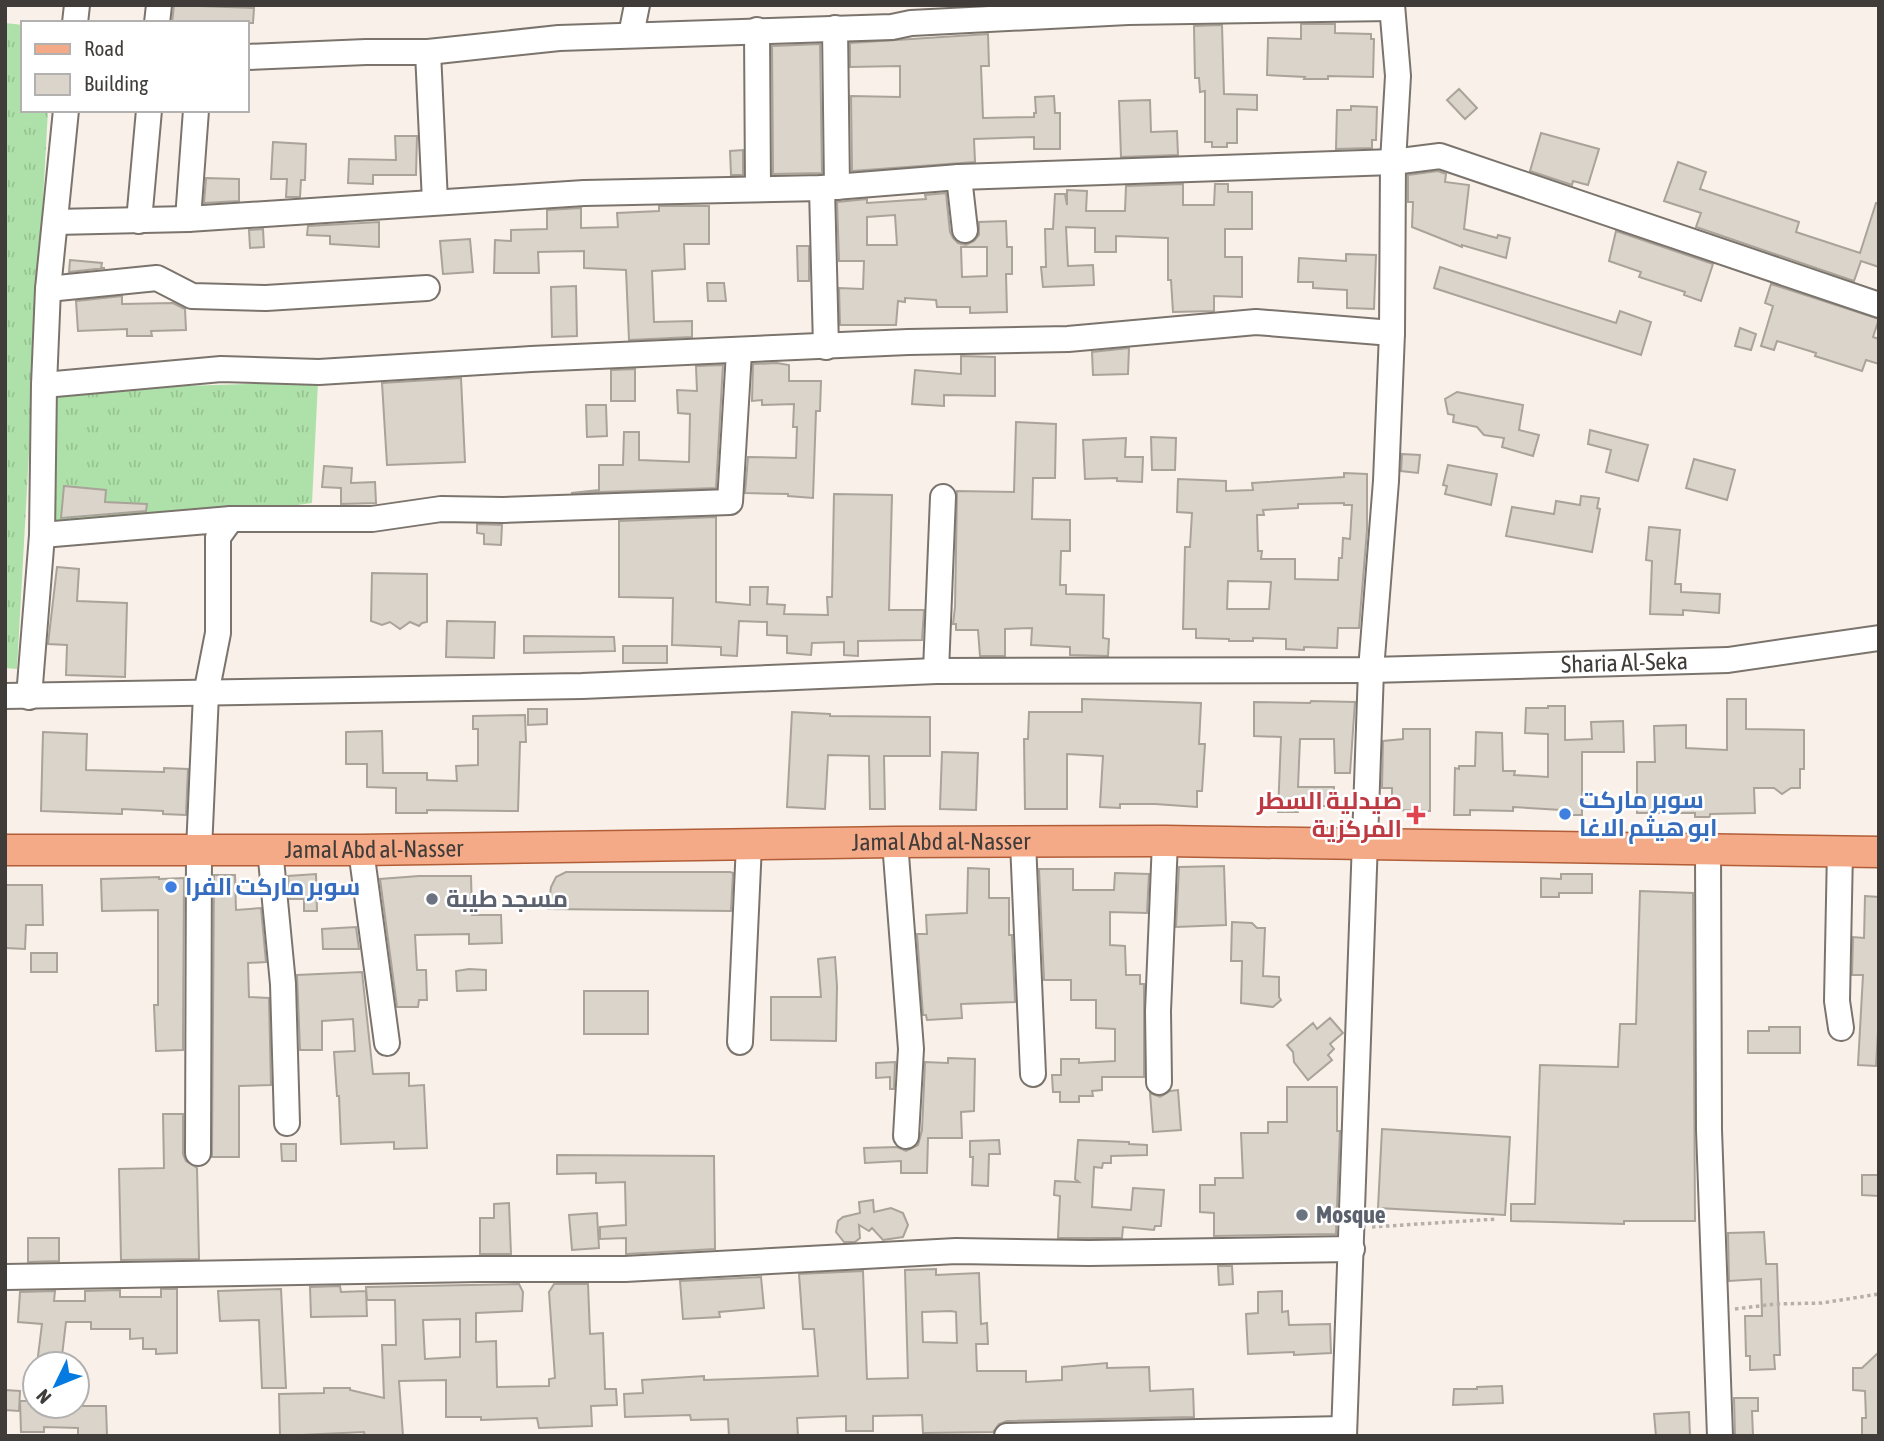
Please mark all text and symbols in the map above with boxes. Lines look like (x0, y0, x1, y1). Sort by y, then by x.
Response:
legend (21, 21, 248, 112)
text: Road (84, 36, 124, 60)
text: Building (84, 71, 148, 95)
street label: Sharia Al-Seka (1561, 647, 1688, 678)
place label: سوبر ماركت ابو هيثم الاغا (1579, 786, 1718, 844)
place label: صيدلية السطر المركزية (1256, 787, 1402, 843)
marker: سوبر ماركت ابو هيثم الاغا (1557, 806, 1573, 822)
marker: صيدلية السطر المركزية (1408, 807, 1424, 823)
street label: Jamal Abd al-Nasser (851, 827, 1031, 856)
street label: Jamal Abd al-Nasser (285, 834, 464, 863)
place label: سوبر ماركت الفرا (185, 873, 360, 901)
marker: سوبر ماركت الفرا (163, 879, 179, 895)
place label: مسجد طيبة (446, 885, 568, 912)
marker: مسجد طيبة (424, 891, 440, 907)
place label: Mosque (1316, 1201, 1386, 1228)
marker: Mosque (1294, 1207, 1310, 1223)
north arrow (21, 1350, 91, 1420)
text: N (32, 1385, 55, 1408)

